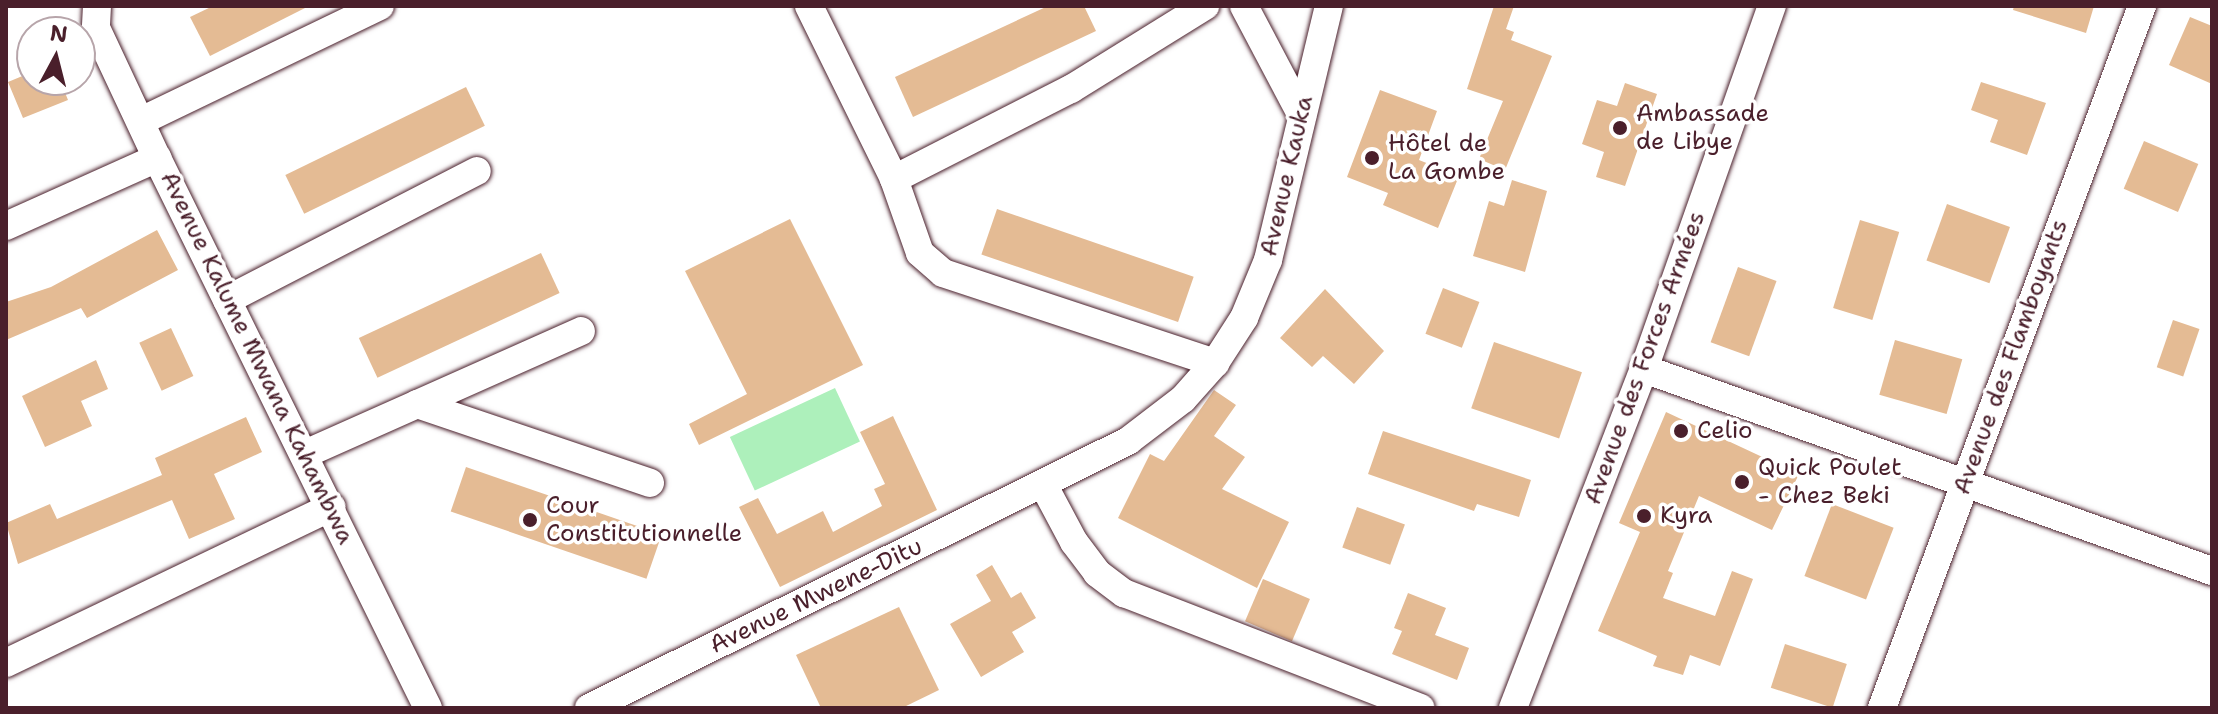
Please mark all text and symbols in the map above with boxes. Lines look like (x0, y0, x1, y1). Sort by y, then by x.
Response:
north arrow (16, 16, 96, 96)
text: N (48, 18, 69, 49)
street label: Avenue Kauka (1255, 93, 1319, 259)
place label: Ambassade de Libye (1636, 100, 1769, 156)
marker: Ambassade de Libye (1611, 119, 1629, 137)
place label: Hôtel de La Gombe (1388, 130, 1505, 186)
marker: Hôtel de La Gombe (1363, 149, 1381, 167)
street label: Avenue Kalume Mwana Kahambwa (154, 167, 360, 549)
street label: Avenue des Forces Armées (1579, 208, 1711, 508)
street label: Avenue des Flamboyants (1948, 215, 2074, 499)
place label: Celio (1697, 417, 1753, 445)
marker: Celio (1672, 422, 1690, 440)
place label: Quick Poulet - Chez Beki (1758, 454, 1902, 510)
marker: Quick Poulet - Chez Beki (1733, 473, 1751, 491)
place label: Cour Constitutionnelle (546, 492, 742, 548)
place label: Kyra (1660, 502, 1712, 530)
marker: Kyra (1635, 507, 1653, 525)
marker: Cour Constitutionnelle (521, 511, 539, 529)
street label: Avenue Mwene-Ditu (705, 532, 927, 660)

